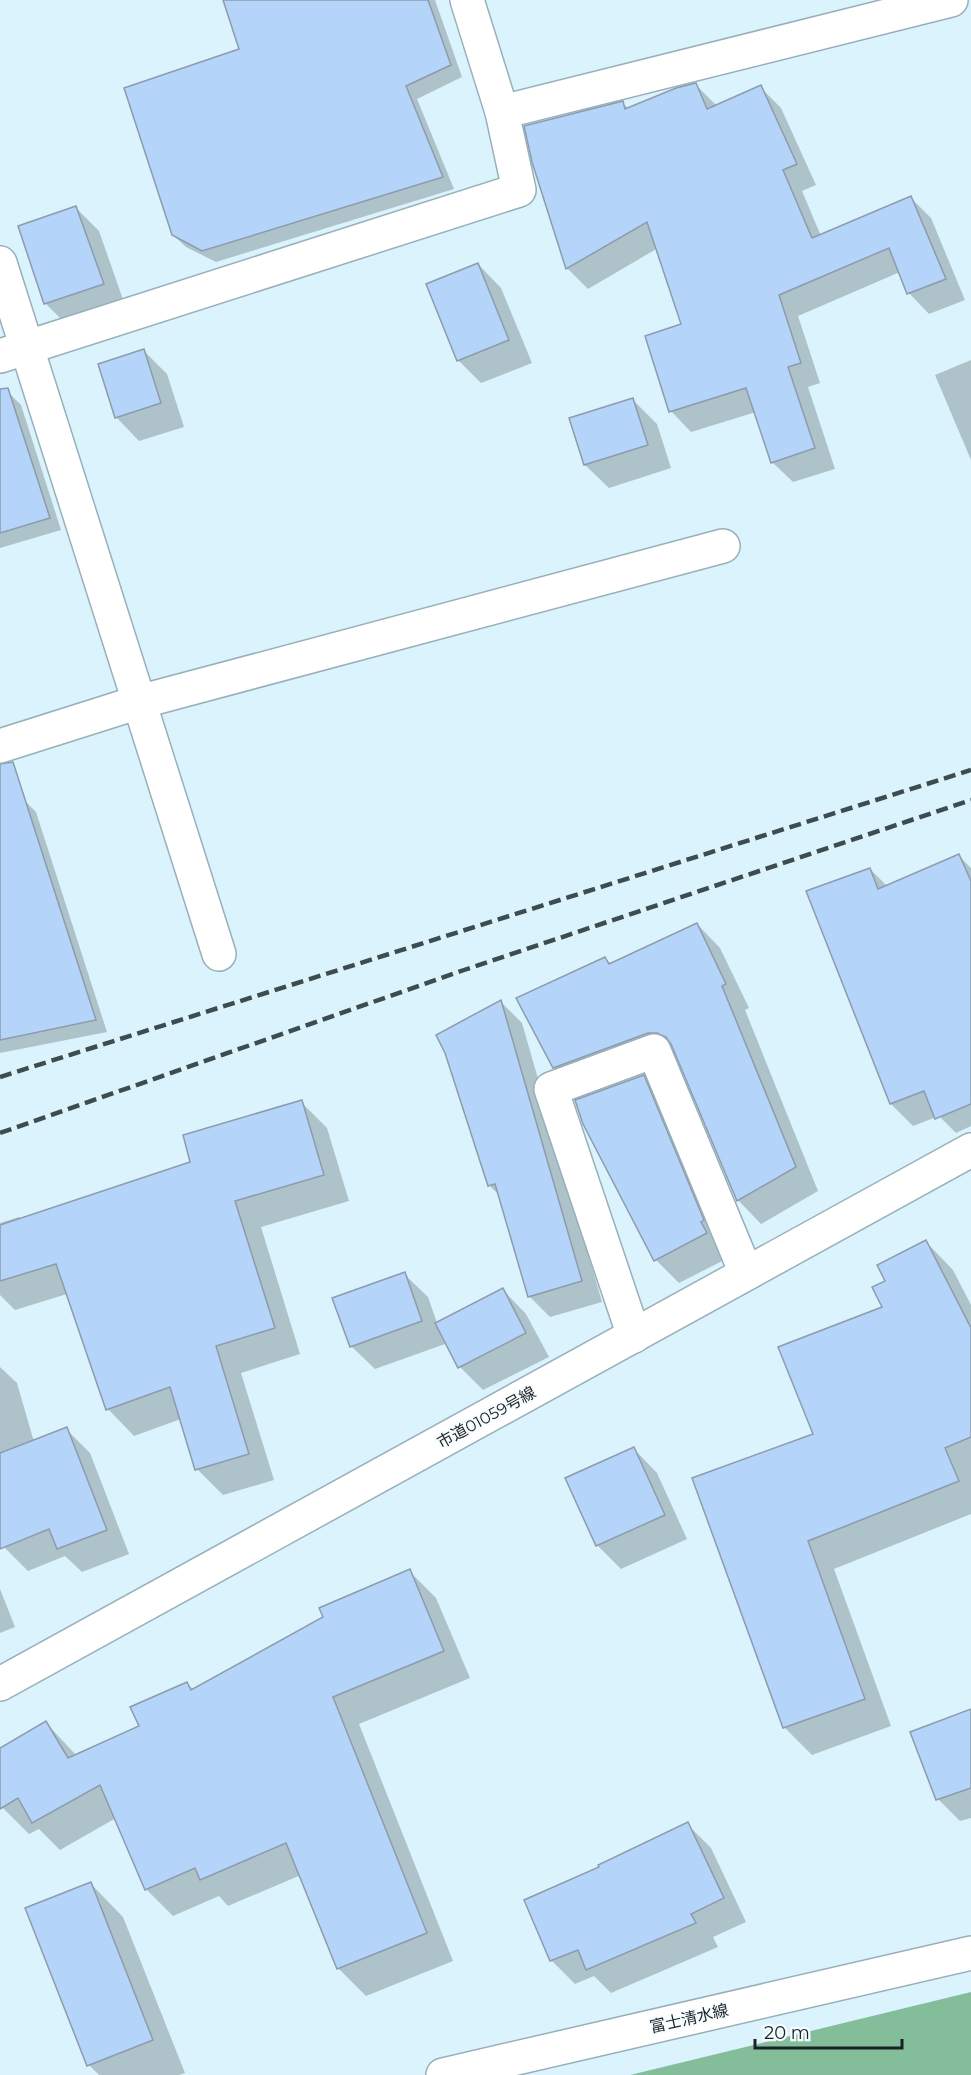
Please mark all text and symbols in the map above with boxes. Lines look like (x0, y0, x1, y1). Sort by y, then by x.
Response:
street label: 市道01059号線 (434, 1383, 539, 1452)
street label: 富士清水線 (648, 2000, 730, 2037)
scale bar (755, 2012, 902, 2050)
text: 20 m (764, 2022, 810, 2044)

